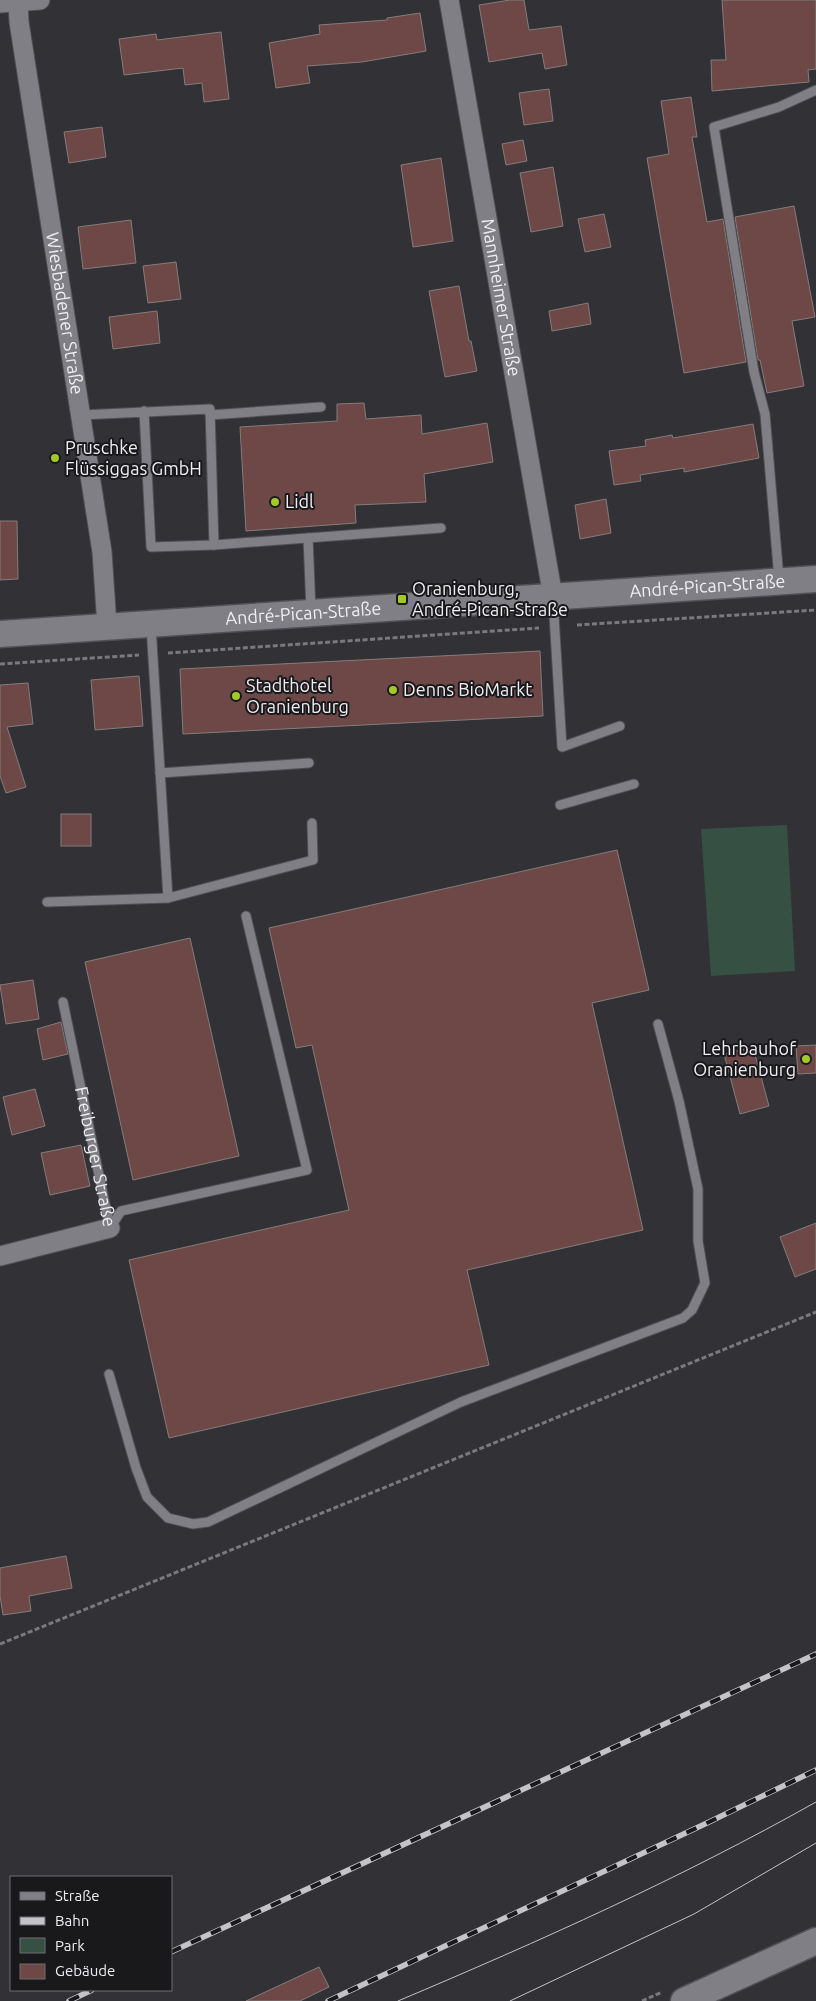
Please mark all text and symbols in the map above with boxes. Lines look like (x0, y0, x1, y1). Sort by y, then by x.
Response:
street label: Mannheimer Straße (478, 217, 525, 378)
street label: Wiesbadener Straße (43, 231, 88, 396)
place label: Pruschke Flüssiggas GmbH (65, 437, 202, 478)
marker: Pruschke Flüssiggas GmbH (49, 452, 61, 464)
place label: Lidl (285, 491, 314, 511)
marker: Lidl (269, 496, 281, 508)
street label: André-Pican-Straße (629, 570, 786, 601)
place label: Oranienburg, André-Pican-Straße (412, 578, 568, 619)
marker: Oranienburg, André-Pican-Straße (396, 593, 408, 605)
street label: André-Pican-Straße (225, 597, 382, 628)
place label: Stadthotel Oranienburg (246, 675, 349, 716)
place label: Denns BioMarkt (403, 679, 532, 699)
marker: Denns BioMarkt (387, 684, 399, 696)
marker: Stadthotel Oranienburg (230, 690, 242, 702)
place label: Lehrbauhof Oranienburg (693, 1038, 796, 1079)
marker: Lehrbauhof Oranienburg (800, 1053, 812, 1065)
street label: Freiburger Straße (72, 1085, 120, 1228)
legend (10, 1876, 172, 1991)
text: Straße (55, 1887, 99, 1904)
text: Bahn (55, 1912, 89, 1929)
text: Park (55, 1937, 85, 1954)
text: Gebäude (55, 1962, 115, 1979)

